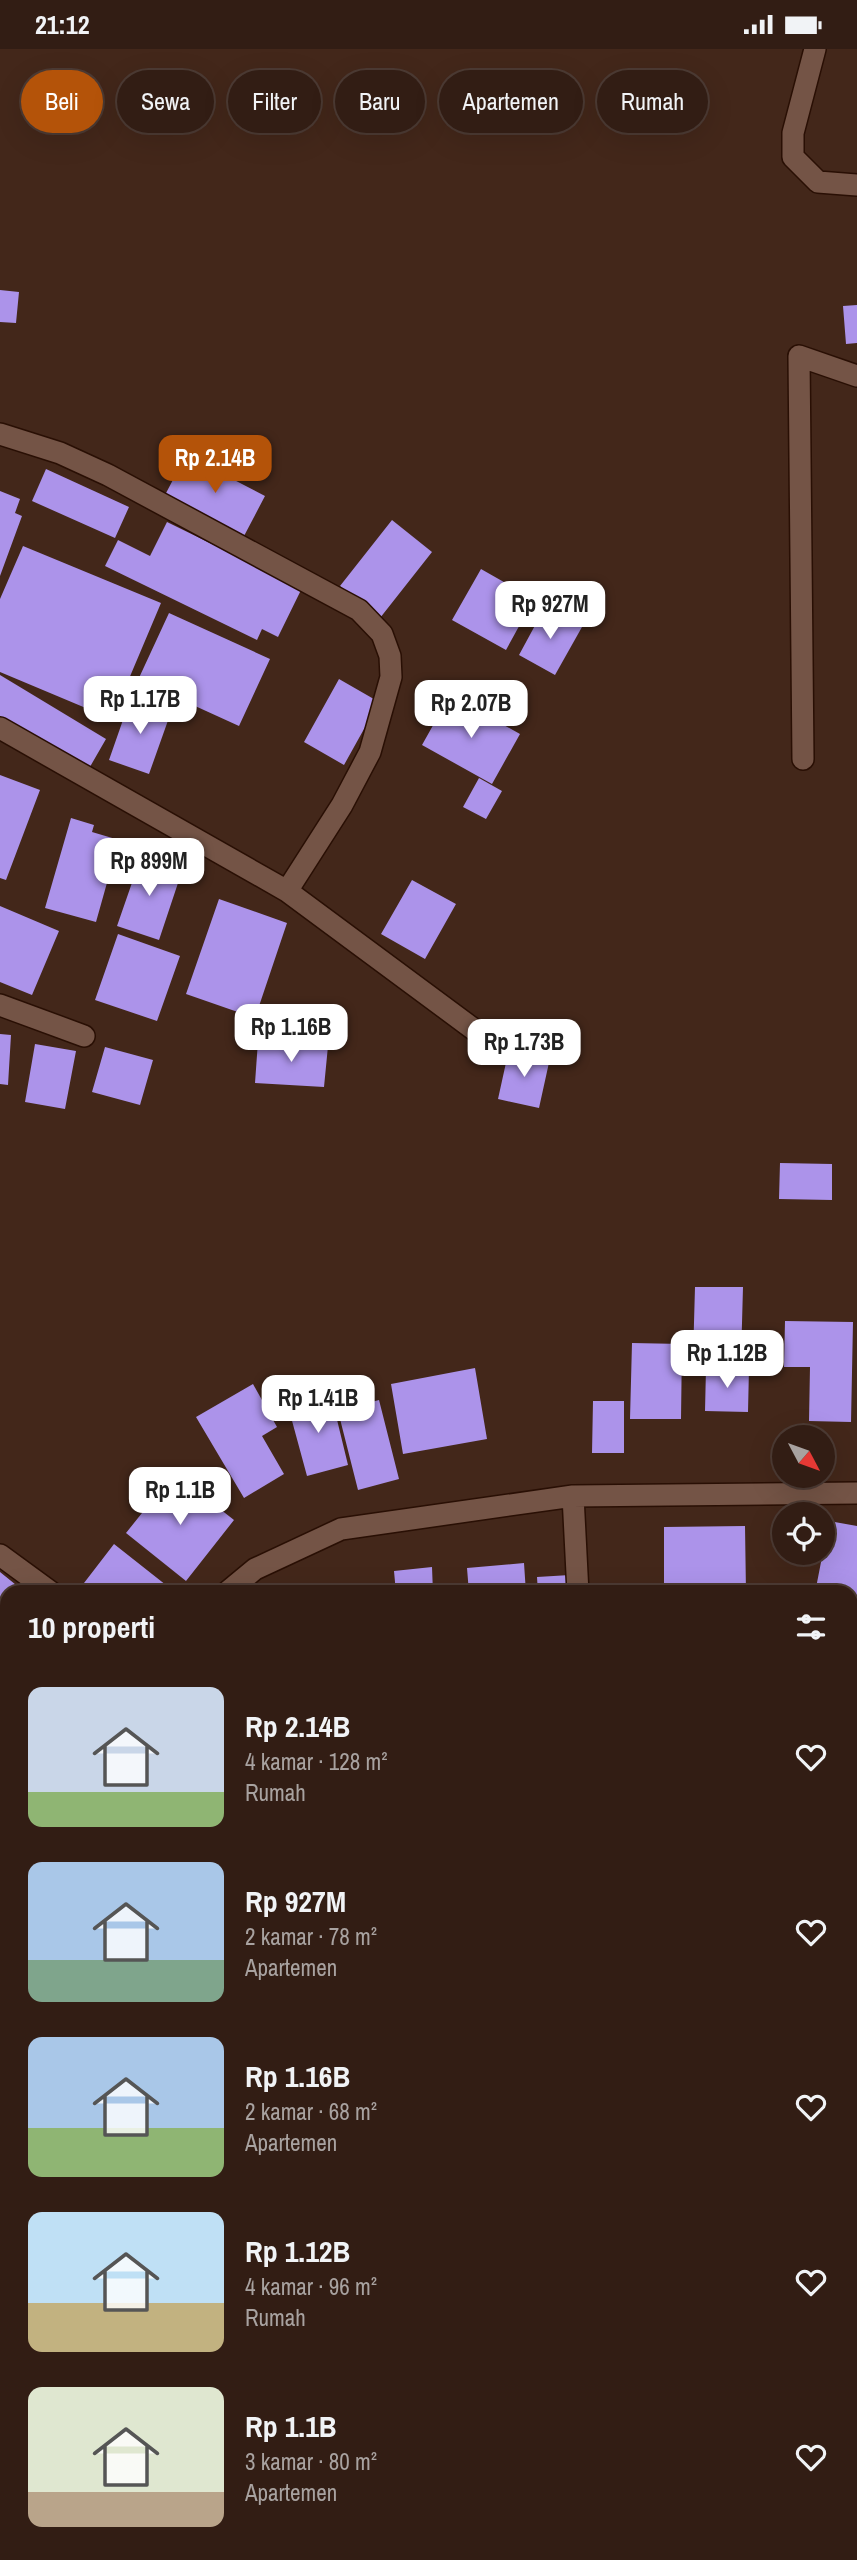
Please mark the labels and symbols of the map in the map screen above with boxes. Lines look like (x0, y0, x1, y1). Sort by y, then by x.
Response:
pin: Rp 2.14B (143, 435, 287, 495)
pin: Rp 927M (485, 581, 615, 641)
pin: Rp 1.17B (68, 677, 212, 736)
pin: Rp 2.07B (399, 681, 543, 740)
pin: Rp 899M (84, 839, 214, 898)
pin: Rp 1.16B (219, 1005, 363, 1064)
pin: Rp 1.73B (452, 1019, 596, 1079)
pin: Rp 1.12B (655, 1331, 799, 1390)
pin: Rp 1.41B (246, 1375, 390, 1435)
north arrow (772, 1425, 835, 1487)
pin: Rp 1.1B (115, 1467, 245, 1527)

